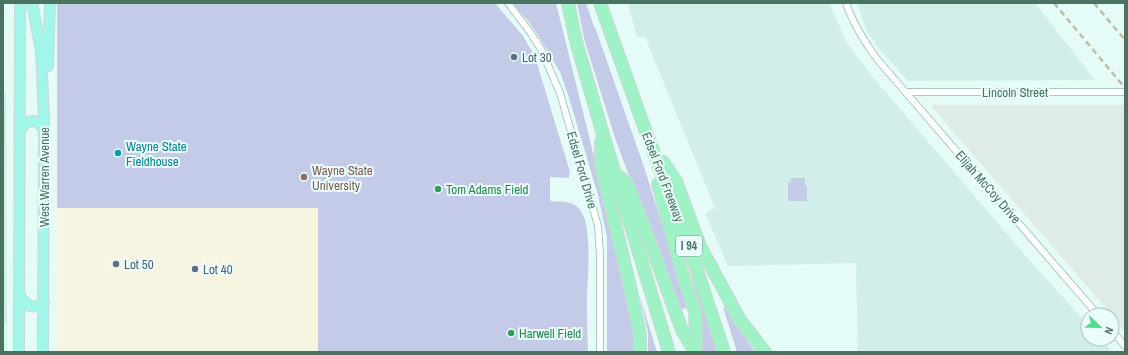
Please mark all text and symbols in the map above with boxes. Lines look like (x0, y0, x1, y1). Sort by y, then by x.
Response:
place label: Lot 30 (522, 49, 552, 66)
marker: Lot 30 (509, 52, 519, 62)
street label: Lincoln Street (982, 84, 1048, 101)
street label: West Warren Avenue (36, 127, 53, 227)
street label: Edsel Ford Drive (563, 129, 601, 211)
street label: Edsel Ford Freeway (638, 130, 688, 225)
place label: Wayne State Fieldhouse (126, 138, 187, 170)
street label: Elijah McCoy Drive (952, 147, 1024, 227)
marker: Wayne State Fieldhouse (113, 148, 123, 158)
place label: Wayne State University (312, 162, 373, 194)
marker: Wayne State University (299, 172, 309, 182)
place label: Tom Adams Field (446, 181, 528, 198)
marker: Tom Adams Field (433, 184, 443, 194)
road number: I 94 (676, 236, 702, 256)
place label: Lot 50 (124, 256, 154, 273)
marker: Lot 50 (111, 259, 121, 269)
place label: Lot 40 (203, 261, 233, 278)
marker: Lot 40 (190, 264, 200, 274)
north arrow (1080, 307, 1120, 347)
place label: Harwell Field (519, 325, 581, 342)
text: N (1101, 325, 1117, 337)
marker: Harwell Field (506, 328, 516, 338)

